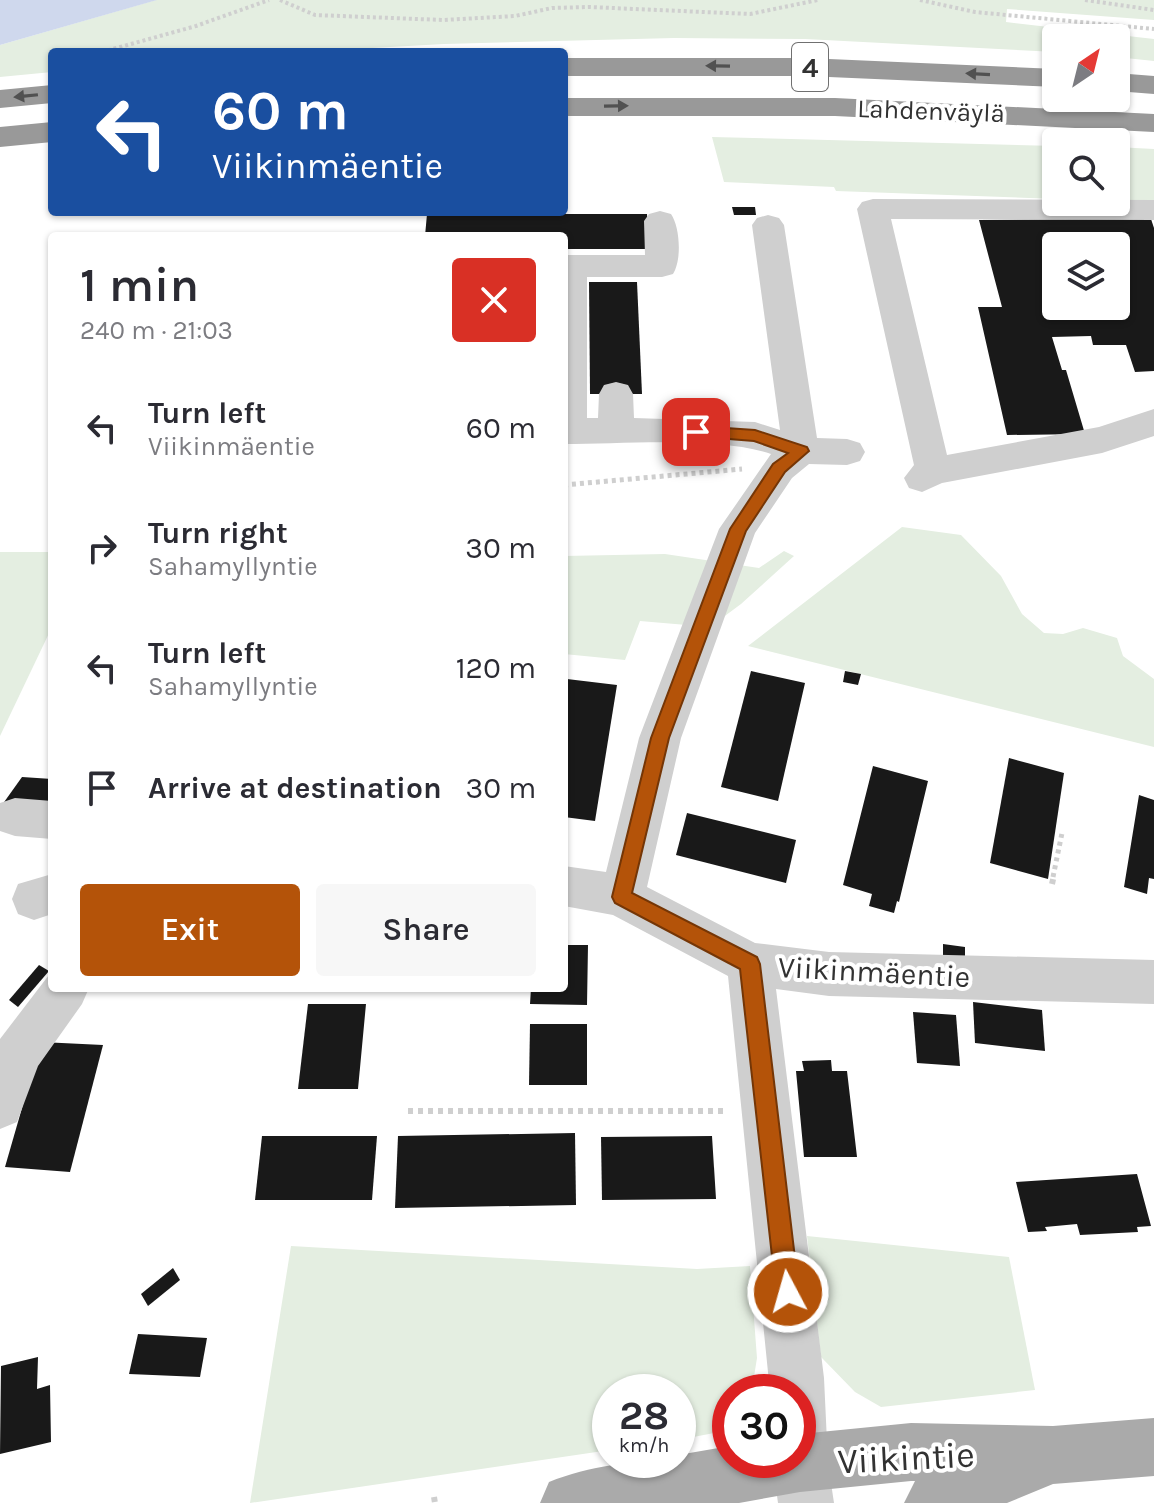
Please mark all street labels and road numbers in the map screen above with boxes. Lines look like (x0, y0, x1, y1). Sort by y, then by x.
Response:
road number: 4 (792, 43, 828, 91)
street label: Lahdenväylä (857, 93, 1005, 129)
street label: Viikinmäentie (777, 949, 971, 995)
street label: Viikintie (836, 1433, 976, 1483)

